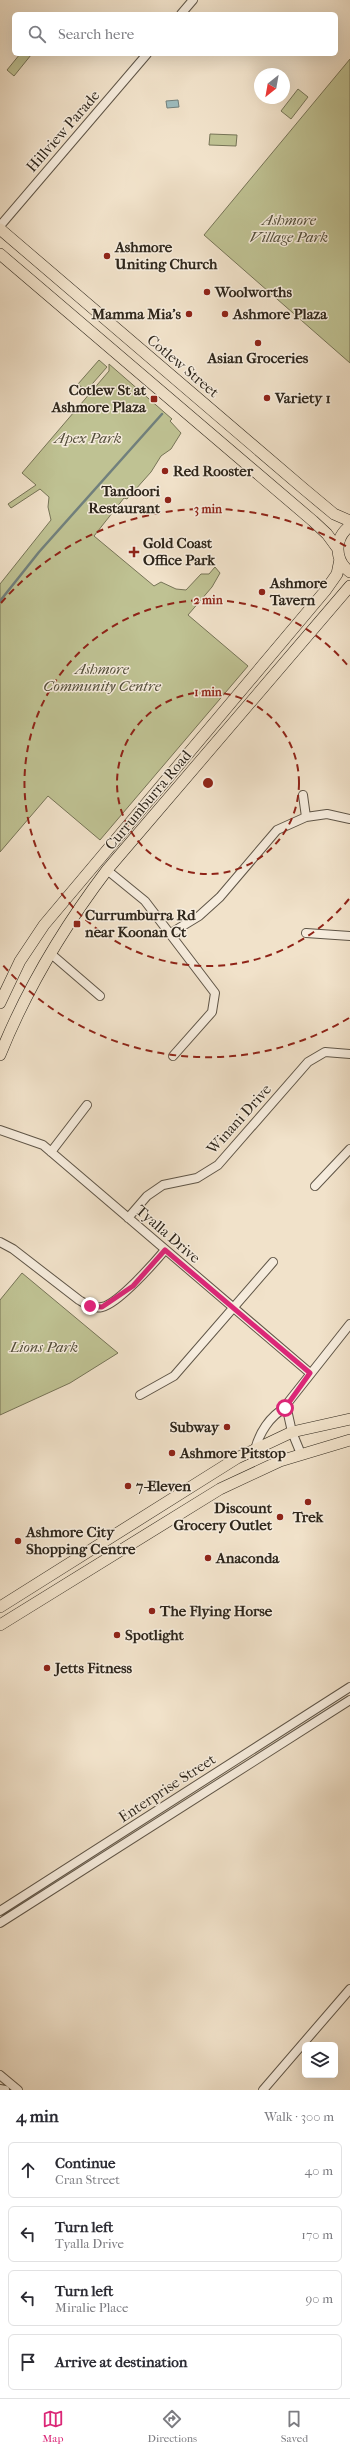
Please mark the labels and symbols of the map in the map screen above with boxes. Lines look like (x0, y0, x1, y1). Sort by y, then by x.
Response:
north arrow (254, 68, 290, 104)
street label: Hillview Parade (23, 86, 104, 176)
park label: Ashmore Village Park (250, 211, 328, 246)
place label: Ashmore Uniting Church (114, 238, 218, 273)
marker: Ashmore Uniting Church (102, 251, 112, 261)
place label: Woolworths (214, 283, 292, 301)
marker: Woolworths (202, 287, 212, 297)
place label: Mamma Mia's (91, 305, 181, 323)
place label: Ashmore Plaza (232, 305, 328, 323)
marker: Mamma Mia's (184, 309, 194, 319)
marker: Ashmore Plaza (220, 309, 230, 319)
street label: Cotlew Street (143, 331, 223, 402)
marker: Asian Groceries (253, 338, 263, 348)
place label: Asian Groceries (207, 349, 309, 367)
place label: Cotlew St at Ashmore Plaza (51, 381, 147, 416)
place label: Variety 1 (274, 389, 331, 407)
marker: Variety 1 (262, 393, 272, 403)
marker: Cotlew St at Ashmore Plaza (149, 394, 159, 404)
park label: Apex Park (52, 429, 122, 447)
place label: Red Rooster (173, 462, 254, 480)
marker: Red Rooster (160, 466, 170, 476)
place label: Tandoori Restaurant (88, 482, 161, 517)
marker: Tandoori Restaurant (163, 495, 173, 505)
text: 3 min (194, 502, 223, 517)
place label: Gold Coast Office Park (143, 534, 216, 569)
marker: Gold Coast Office Park (128, 546, 140, 558)
place label: Ashmore Tavern (269, 574, 328, 609)
marker: Ashmore Tavern (257, 587, 267, 597)
text: 2 min (193, 593, 224, 607)
park label: Ashmore Community Centre (43, 660, 162, 695)
text: 1 min (194, 685, 223, 699)
street label: Currumburra Road (101, 746, 196, 854)
centre of rings (201, 776, 215, 790)
place label: Currumburra Rd near Koonan Ct (84, 906, 196, 941)
marker: Currumburra Rd near Koonan Ct (72, 919, 82, 929)
street label: Winani Drive (202, 1080, 275, 1158)
street label: Tyalla Drive (132, 1201, 204, 1267)
route end (81, 1297, 99, 1315)
park label: Lions Park (9, 1338, 78, 1356)
route start (276, 1399, 294, 1417)
place label: Subway (170, 1418, 220, 1436)
marker: Subway (222, 1422, 232, 1432)
place label: Ashmore Pitstop (179, 1444, 286, 1462)
marker: Ashmore Pitstop (167, 1448, 177, 1458)
place label: 7-Eleven (135, 1477, 191, 1495)
marker: 7-Eleven (123, 1481, 133, 1491)
marker: Trek (303, 1497, 313, 1507)
place label: Discount Grocery Outlet (173, 1499, 273, 1534)
place label: Trek (292, 1508, 325, 1526)
marker: Discount Grocery Outlet (275, 1512, 285, 1522)
place label: Ashmore City Shopping Centre (25, 1523, 136, 1558)
marker: Ashmore City Shopping Centre (13, 1536, 23, 1546)
place label: Anaconda (215, 1549, 280, 1567)
marker: Anaconda (203, 1553, 213, 1563)
place label: The Flying Horse (159, 1602, 273, 1620)
marker: The Flying Horse (147, 1606, 157, 1616)
place label: Spotlight (125, 1626, 185, 1644)
marker: Spotlight (112, 1630, 122, 1640)
place label: Jetts Fitness (53, 1659, 133, 1677)
marker: Jetts Fitness (42, 1663, 52, 1673)
street label: Enterprise Street (115, 1750, 219, 1826)

